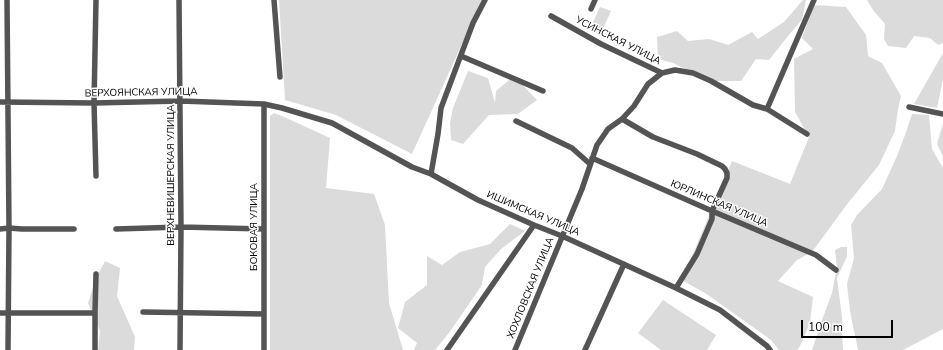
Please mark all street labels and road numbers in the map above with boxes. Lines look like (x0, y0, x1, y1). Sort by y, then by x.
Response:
street label: УСИНСКАЯ УЛИЦА (573, 14, 663, 68)
street label: ВЕРХОЯНСКАЯ УЛИЦА (84, 86, 198, 100)
street label: ВЕРХНЕВИШЕРСКАЯ УЛИЦА (166, 104, 178, 246)
street label: ЮРЛИНСКАЯ УЛИЦА (669, 178, 769, 230)
street label: БОКОВАЯ УЛИЦА (249, 183, 261, 271)
street label: ИШИМСКАЯ УЛИЦА (485, 189, 581, 239)
street label: ХОХЛОВСКАЯ УЛИЦА (505, 236, 557, 340)

